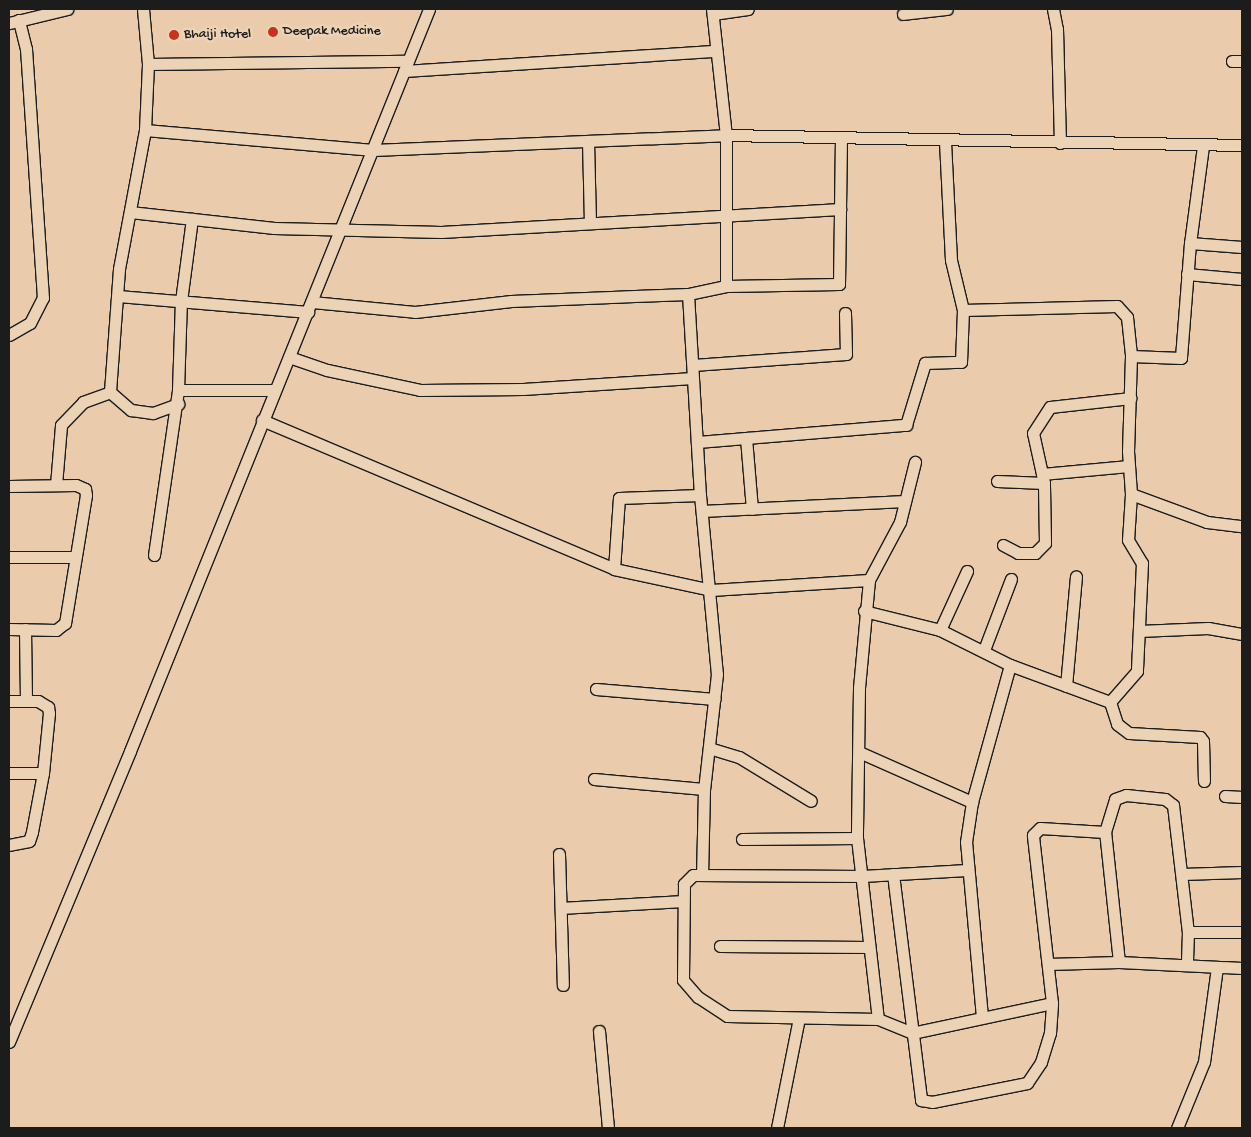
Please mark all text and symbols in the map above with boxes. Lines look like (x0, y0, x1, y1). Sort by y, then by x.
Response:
place label: Deepak Medicine (283, 24, 381, 40)
marker: Deepak Medicine (267, 26, 279, 38)
place label: Bhaiji Hotel (184, 27, 251, 43)
marker: Bhaiji Hotel (168, 29, 180, 41)

